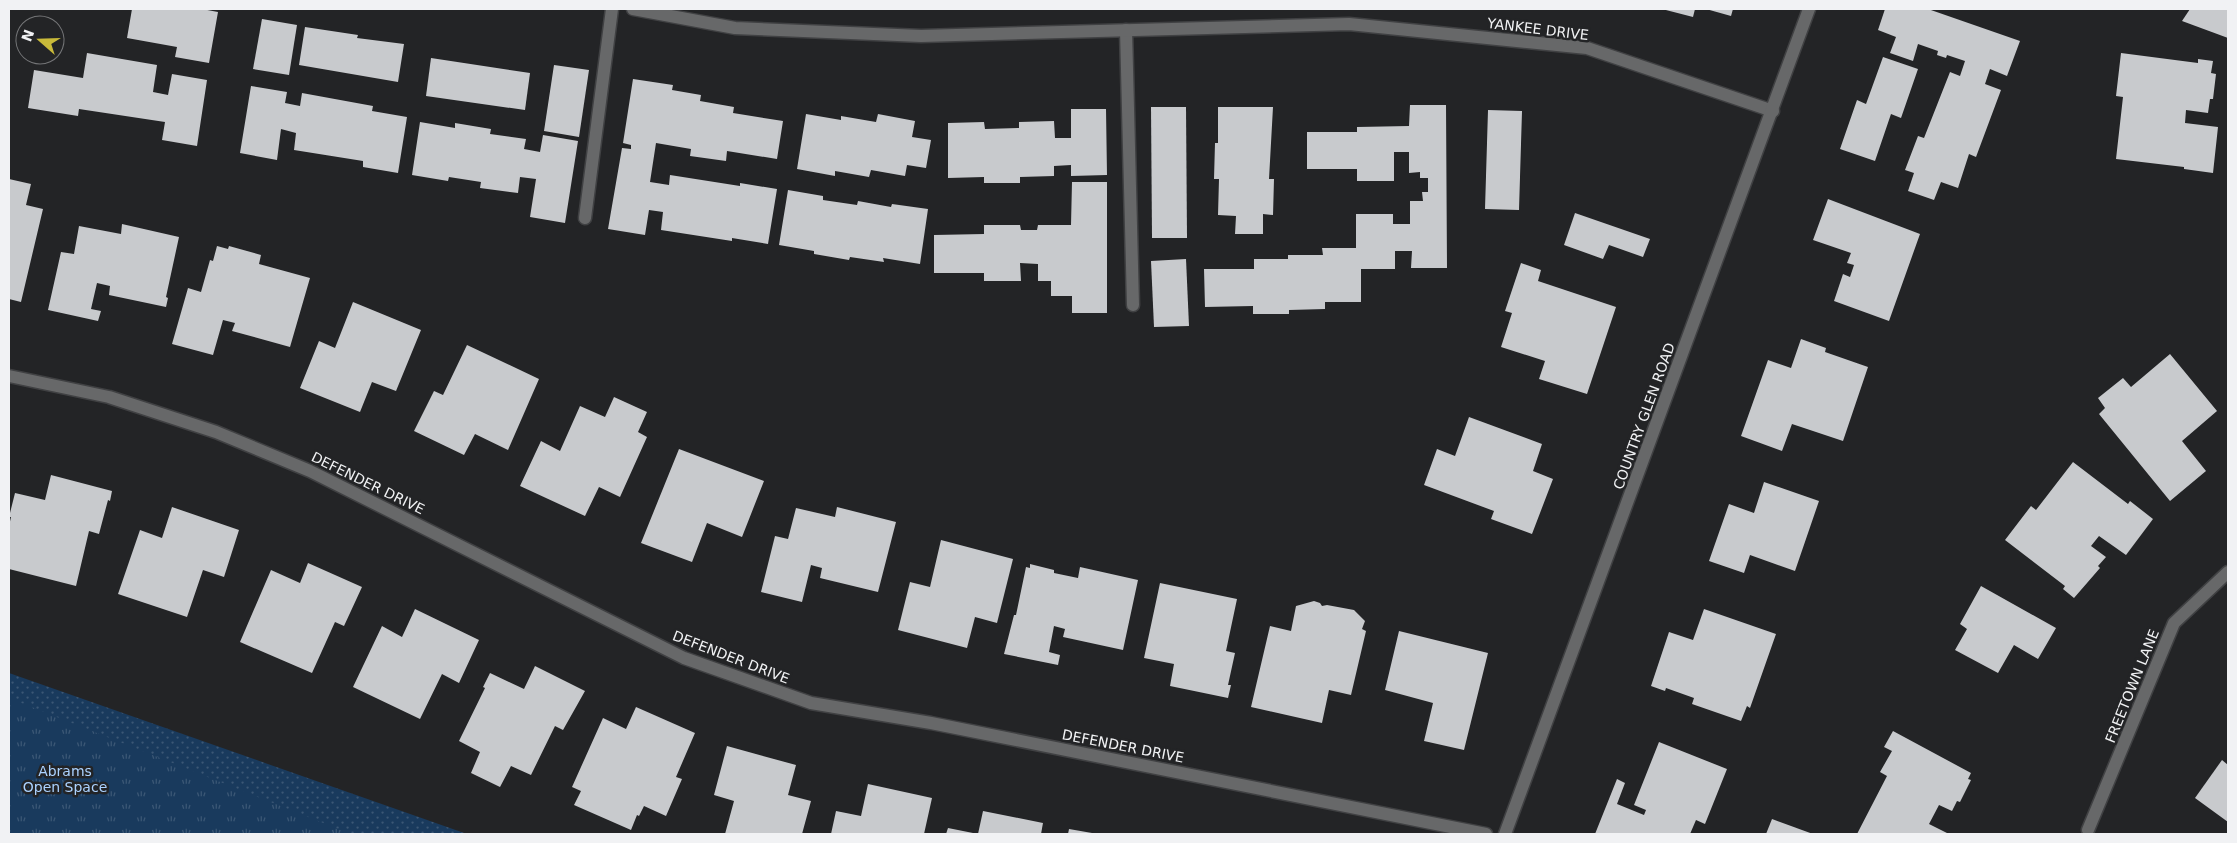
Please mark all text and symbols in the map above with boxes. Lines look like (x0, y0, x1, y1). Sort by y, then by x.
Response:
north arrow (15, 15, 65, 65)
street label: YANKEE DRIVE (1485, 15, 1590, 43)
text: N (18, 27, 37, 44)
street label: COUNTRY GLEN ROAD (1610, 340, 1678, 492)
street label: DEFENDER DRIVE (309, 449, 427, 517)
street label: DEFENDER DRIVE (670, 627, 792, 687)
street label: FREETOWN LANE (2102, 627, 2162, 745)
street label: DEFENDER DRIVE (1061, 726, 1185, 766)
park label: Abrams Open Space (23, 763, 107, 795)

